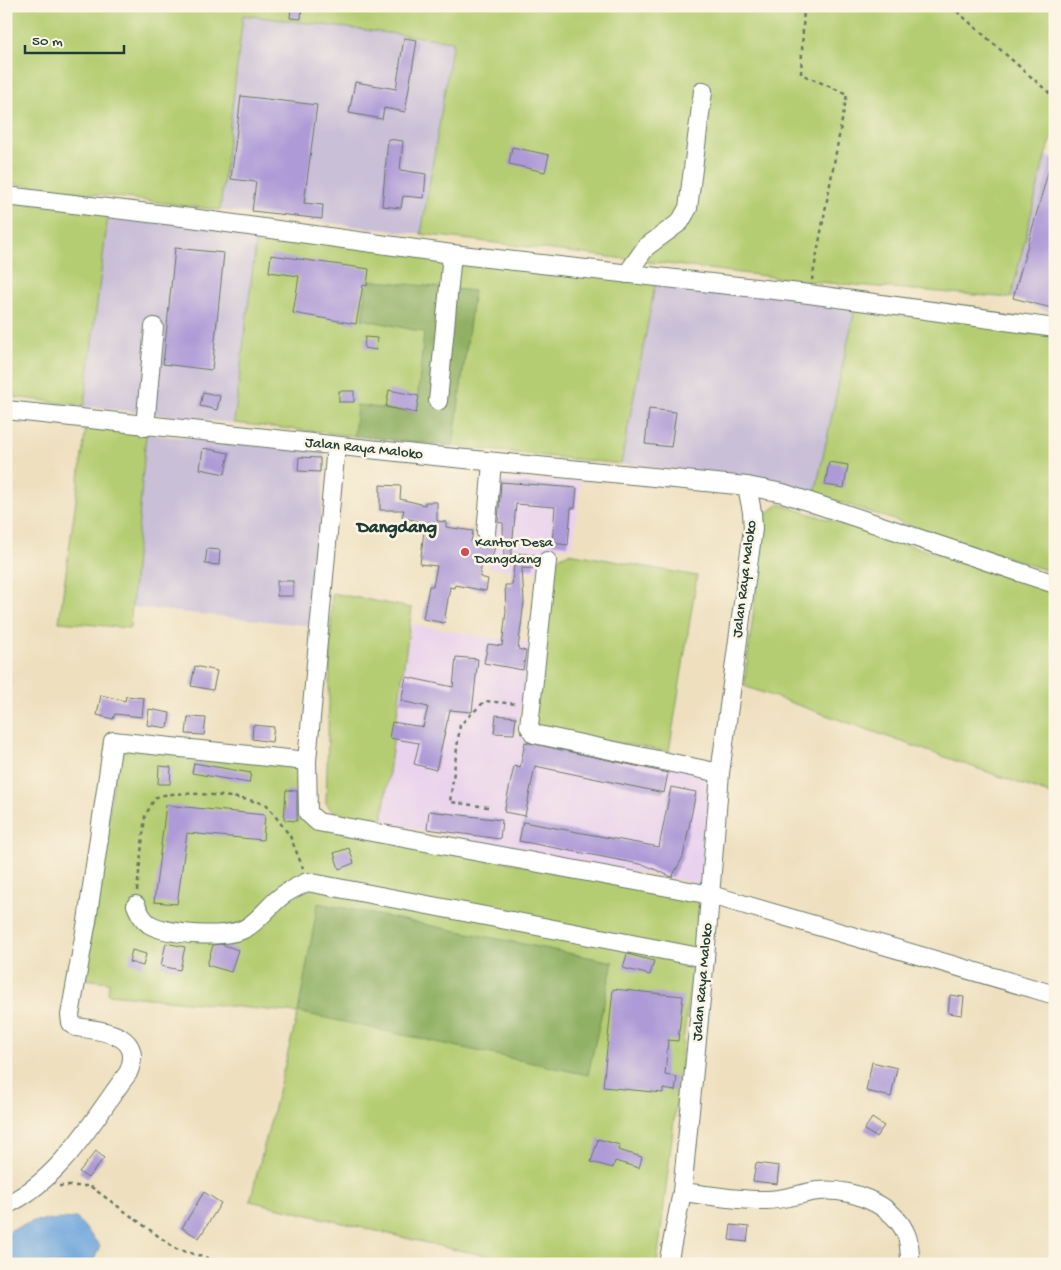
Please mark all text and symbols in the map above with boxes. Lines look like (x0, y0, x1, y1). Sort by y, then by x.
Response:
scale bar (25, 22, 124, 54)
text: 50 m (32, 33, 63, 51)
street label: Jalan Raya Maloko (304, 434, 424, 464)
district label: Dangdang (355, 518, 437, 539)
street label: Jalan Raya Maloko (729, 519, 761, 639)
place label: Kantor Desa Dangdang (474, 534, 554, 569)
marker: Kantor Desa Dangdang (459, 546, 471, 558)
street label: Jalan Raya Maloko (689, 922, 717, 1042)

